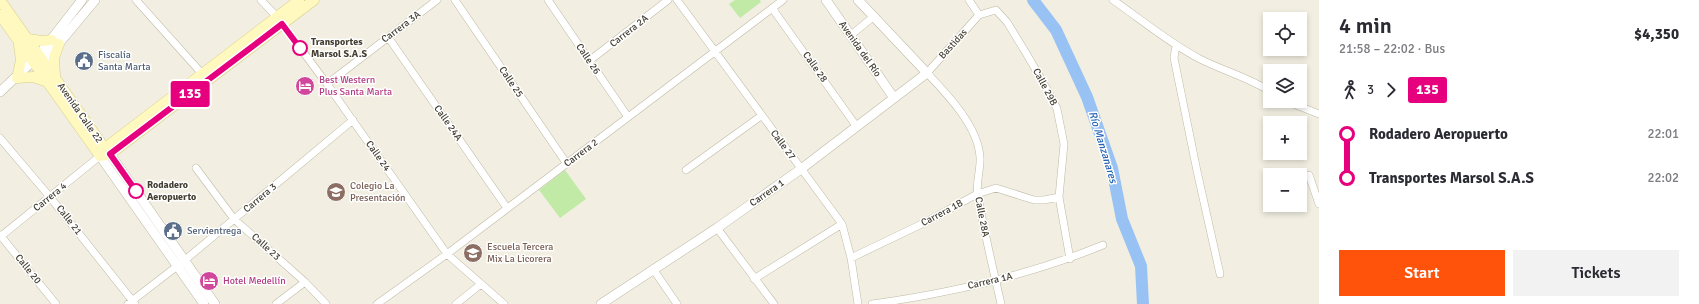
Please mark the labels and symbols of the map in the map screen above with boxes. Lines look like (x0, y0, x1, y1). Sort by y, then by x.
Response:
street label: Carrera 3A (379, 8, 423, 46)
street label: Carrera 2A (607, 12, 651, 50)
street label: Avenida del Río (836, 19, 884, 79)
street label: Bastidas (936, 26, 970, 62)
place label: Transportes Marsol S.A.S (311, 36, 368, 60)
marker: Transportes Marsol S.A.S (292, 40, 308, 56)
street label: Calle 26 (573, 41, 603, 77)
place label: Fiscalía Santa Marta (98, 49, 150, 73)
street label: Calle 28 (800, 49, 830, 85)
public building icon: Fiscalía Santa Marta (73, 50, 95, 72)
street label: Calle 25 (496, 64, 526, 100)
street label: Calle 29B (1030, 66, 1060, 108)
place label: Best Western Plus Santa Marta (319, 74, 392, 98)
hotel icon: Best Western Plus Santa Marta (294, 75, 316, 97)
street label: Avenida Calle 22 (55, 81, 105, 145)
line badge: 135 (167, 81, 213, 107)
street label: Calle 24A (431, 103, 465, 143)
water label: Río Manzanares (1086, 110, 1120, 186)
street label: Calle 27 (768, 128, 798, 162)
street label: Carrera 2 (562, 136, 600, 170)
street label: Calle 24 (363, 138, 393, 174)
street label: Carrera 1 (747, 177, 787, 209)
place label: Rodadero Aeropuerto (147, 179, 196, 203)
street label: Carrera 4 (31, 180, 70, 214)
place label: Colegio La Presentación (350, 180, 406, 204)
street label: Carrera 3 (241, 181, 279, 215)
school or university icon: Colegio La Presentación (325, 181, 347, 203)
marker: Rodadero Aeropuerto (128, 183, 144, 199)
street label: Calle 28A (972, 196, 992, 238)
street label: Carrera 1B (919, 197, 965, 229)
street label: Calle 21 (54, 203, 84, 237)
public building icon: Servientrega (162, 220, 184, 242)
place label: Servientrega (187, 225, 241, 237)
street label: Calle 23 (249, 231, 283, 263)
place label: Escuela Tercera Mix La Licorera (487, 241, 553, 265)
school or university icon: Escuela Tercera Mix La Licorera (462, 242, 484, 264)
street label: Calle 20 (12, 252, 44, 286)
hotel icon: Hotel Medellín (198, 270, 220, 292)
street label: Carrera 1A (966, 270, 1014, 292)
place label: Hotel Medellín (223, 275, 286, 287)

